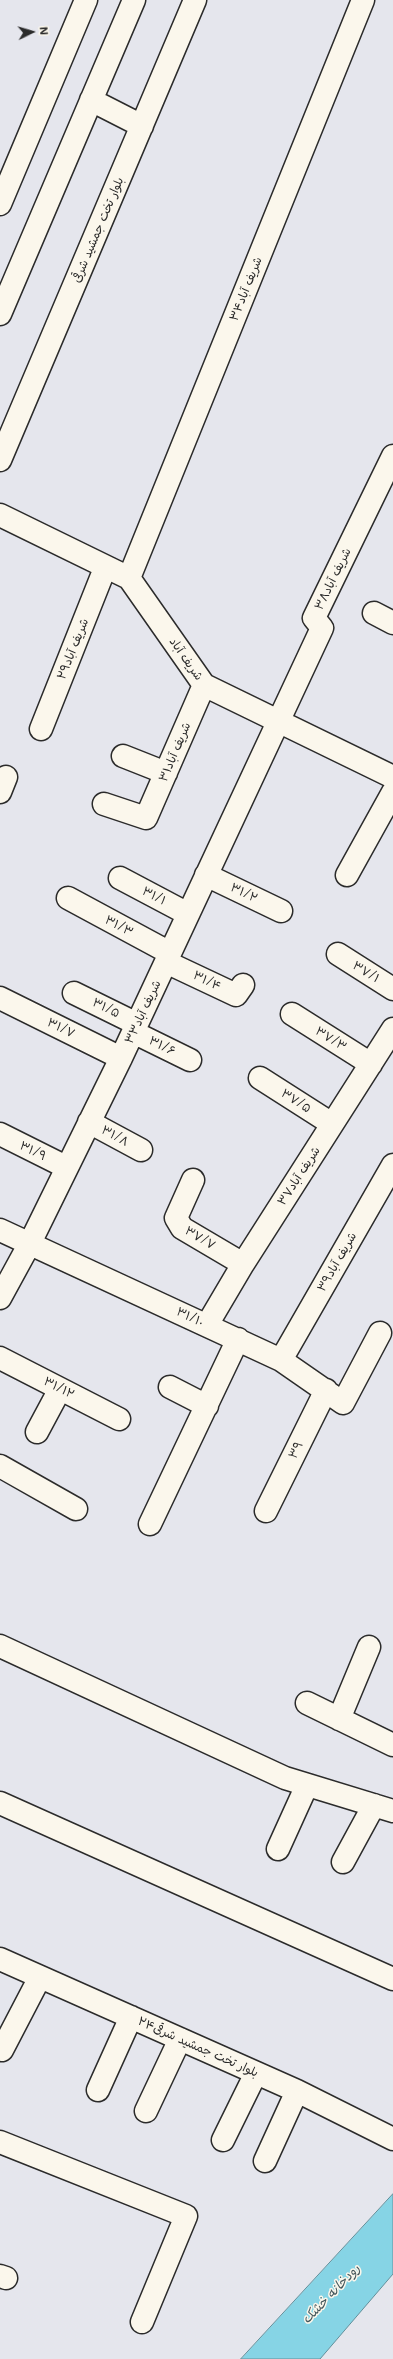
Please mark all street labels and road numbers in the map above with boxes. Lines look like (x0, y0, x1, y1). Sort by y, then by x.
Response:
street label: بلوار تخت جمشید شرقی (69, 175, 127, 285)
street label: شریف آباد۳۴ (227, 255, 265, 323)
street label: شریف آباد۳۸ (312, 546, 354, 612)
street label: شریف آباد۲۹ (54, 616, 92, 682)
street label: شریف آباد (166, 635, 206, 683)
street label: شریف آباد۳۱ (156, 720, 194, 784)
street label: ۳۱/۲ (228, 880, 260, 906)
street label: ۳۱/۱ (140, 884, 168, 908)
street label: ۳۱/۳ (102, 913, 136, 939)
street label: ۳۷/۱ (350, 958, 382, 986)
street label: ۳۱/۴ (191, 968, 223, 994)
street label: شریف آباد۳۳ (122, 978, 164, 1046)
street label: ۳۱/۵ (90, 995, 122, 1021)
street label: ۳۱/۷ (45, 1015, 77, 1041)
street label: ۳۷/۳ (313, 1024, 349, 1054)
street label: ۳۱/۶ (146, 1033, 178, 1059)
street label: ۳۷/۵ (278, 1086, 314, 1116)
street label: ۳۱/۸ (99, 1123, 131, 1149)
street label: ۳۱/۹ (17, 1138, 49, 1164)
street label: شریف آباد۳۷ (275, 1144, 323, 1208)
street label: ۳۷/۷ (182, 1223, 218, 1253)
street label: شریف آباد۳۹ (314, 1230, 360, 1294)
street label: ۳۱/۱۰ (174, 1304, 206, 1330)
street label: ۳۱/۱۲ (41, 1374, 77, 1402)
street label: ۳۹ (286, 1439, 306, 1461)
street label: بلوار تخت جمشید شرقی۲۴ (135, 2014, 261, 2080)

